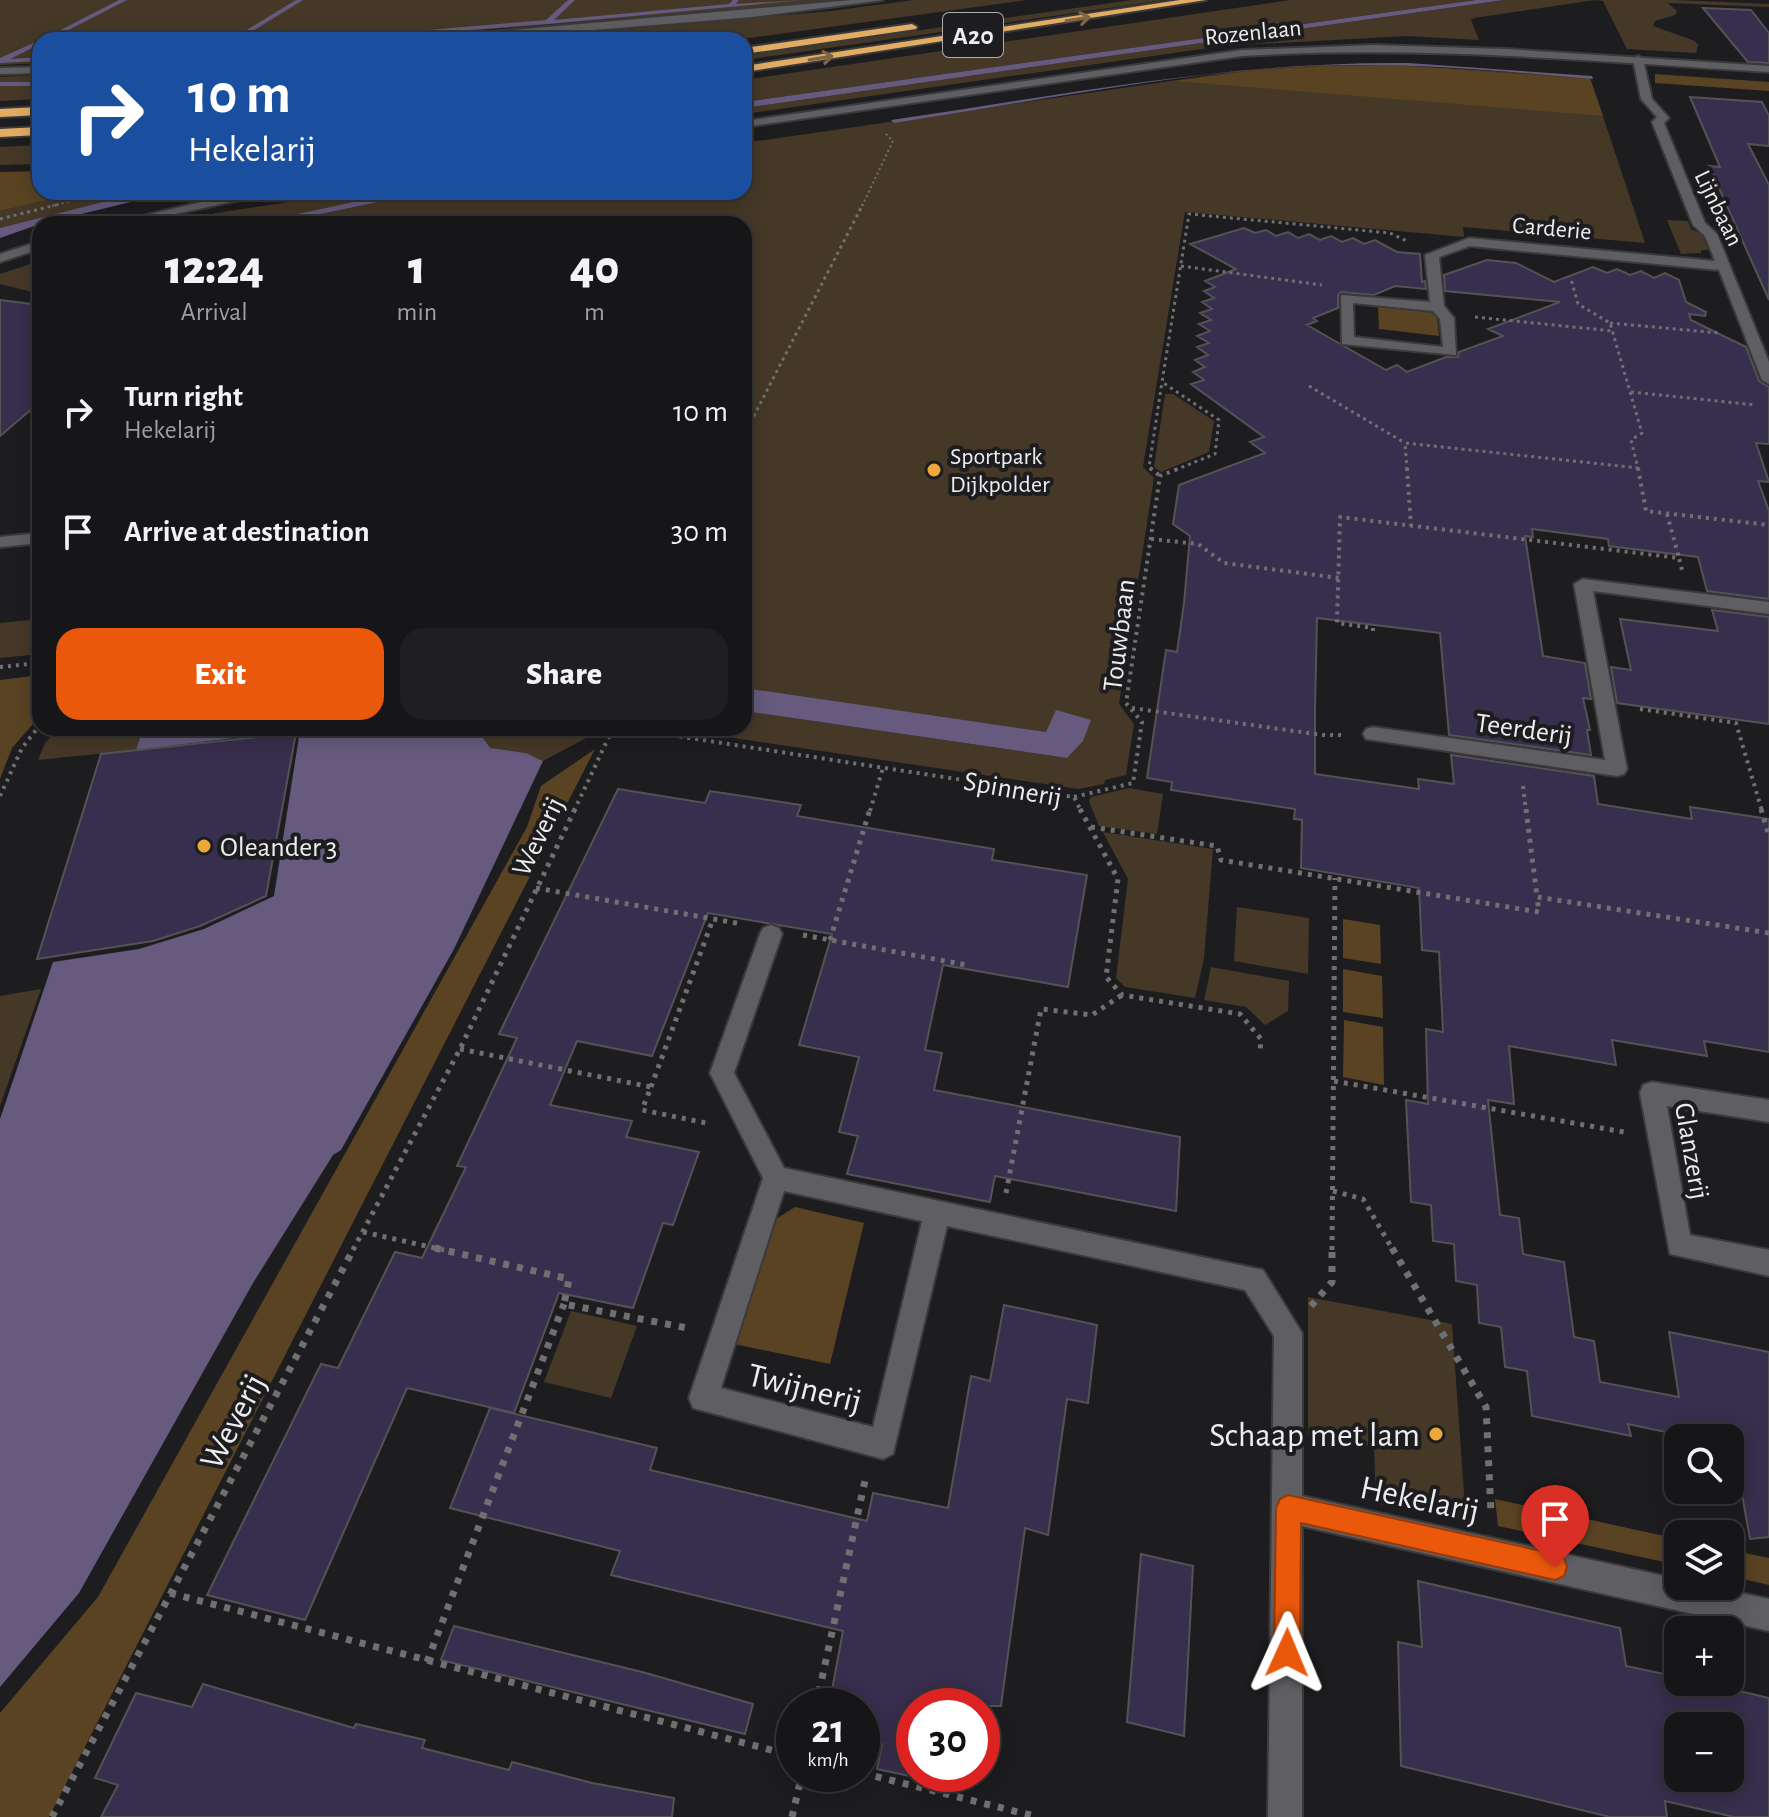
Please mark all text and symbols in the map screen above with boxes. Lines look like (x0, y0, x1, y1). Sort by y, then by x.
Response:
one-way arrow (1065, 11, 1090, 26)
road number: A20 (943, 13, 1003, 57)
street label: Rozenlaan (1204, 16, 1303, 50)
one-way arrow (808, 50, 833, 65)
icon: right (56, 64, 160, 168)
text: 10 m (188, 67, 291, 123)
text: Hekelarij (188, 132, 316, 168)
street label: Lijnbaan (1690, 167, 1747, 250)
street label: Carderie (1511, 214, 1592, 244)
text: 12:24 (165, 245, 264, 293)
text: 1 (408, 245, 426, 293)
text: 40 (570, 245, 619, 293)
text: Arrival (181, 299, 248, 325)
text: min (397, 299, 437, 325)
text: m (584, 299, 605, 325)
text: Turn right (124, 382, 243, 412)
icon: right (56, 390, 100, 434)
text: 10 m (673, 397, 728, 427)
text: Hekelarij (124, 417, 216, 443)
place label: Sportpark Dijkpolder (950, 445, 1050, 497)
marker: Sportpark Dijkpolder (925, 461, 943, 479)
icon: arrive (56, 510, 100, 554)
text: Arrive at destination (124, 517, 370, 547)
text: 30 m (671, 517, 728, 547)
street label: Touwbaan (1099, 578, 1141, 693)
button: Exit (56, 628, 384, 720)
button: Share (400, 628, 728, 720)
street label: Teerderij (1474, 709, 1574, 751)
street label: Spinnerij (961, 768, 1064, 812)
street label: Weverij (508, 793, 570, 881)
place label: Oleander 3 (220, 834, 337, 862)
marker: Oleander 3 (195, 837, 213, 855)
street label: Glanzerij (1669, 1101, 1713, 1202)
street label: Twijnerij (744, 1358, 865, 1419)
street label: Weverij (195, 1369, 273, 1475)
place label: Schaap met lam (1209, 1419, 1420, 1453)
map controls (1664, 1424, 1744, 1792)
button: search (1664, 1424, 1744, 1504)
marker: Schaap met lam (1427, 1425, 1445, 1443)
street label: Hekelarij (1357, 1471, 1482, 1529)
pin (1521, 1485, 1589, 1567)
icon: arrive (1533, 1497, 1577, 1541)
button: layers (1664, 1520, 1744, 1600)
position arrow (1245, 1611, 1329, 1695)
button: + (1664, 1616, 1744, 1696)
speed limit sign: 30 (896, 1688, 1000, 1792)
text: 21 (811, 1710, 845, 1750)
button: − (1664, 1712, 1744, 1792)
text: km/h (807, 1750, 849, 1770)

